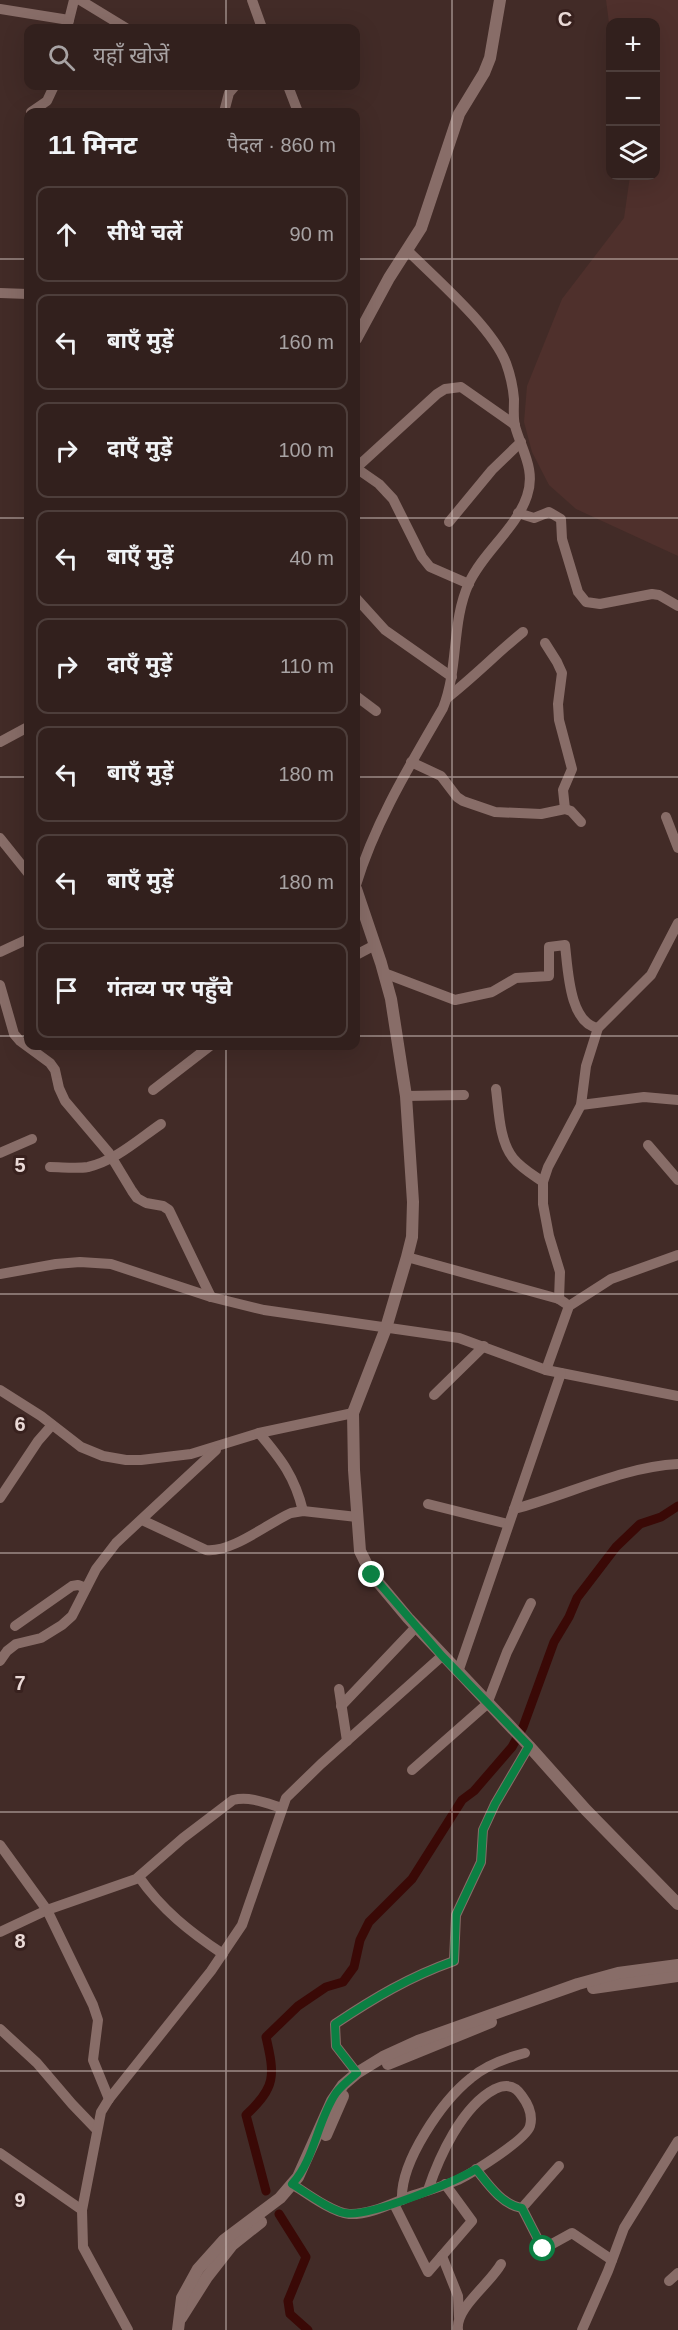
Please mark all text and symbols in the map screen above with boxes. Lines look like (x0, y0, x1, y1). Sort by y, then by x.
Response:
text: C (558, 8, 572, 30)
map controls (606, 18, 660, 180)
button: + (606, 18, 660, 72)
search box (24, 24, 360, 90)
icon: search (45, 41, 78, 74)
text: यहाँ खोजें (93, 43, 169, 68)
button: − (606, 72, 660, 126)
button: layers (606, 126, 660, 180)
text: 11 मिनट (48, 130, 137, 160)
text: पैदल · 860 m (227, 134, 336, 156)
icon: ahead (50, 218, 83, 251)
text: सीधे चलें (107, 220, 182, 245)
text: 90 m (290, 223, 334, 245)
icon: left (50, 326, 83, 359)
text: बाएँ मुड़ें (107, 328, 173, 353)
text: 160 m (278, 331, 334, 353)
icon: right (50, 434, 83, 467)
text: दाएँ मुड़ें (107, 436, 172, 461)
text: 100 m (278, 439, 334, 461)
icon: left (50, 542, 83, 575)
text: बाएँ मुड़ें (107, 544, 173, 569)
text: 40 m (290, 547, 334, 569)
icon: right (50, 650, 83, 683)
text: दाएँ मुड़ें (107, 652, 172, 677)
text: 110 m (280, 655, 334, 677)
icon: left (50, 758, 83, 791)
text: बाएँ मुड़ें (107, 760, 173, 785)
text: 180 m (278, 763, 334, 785)
icon: left (50, 866, 83, 899)
text: बाएँ मुड़ें (107, 868, 173, 893)
text: 180 m (278, 871, 334, 893)
icon: arrive (50, 974, 83, 1007)
text: गंतव्य पर पहुँचे (107, 976, 232, 1001)
text: 5 (14, 1154, 26, 1176)
text: 6 (14, 1413, 26, 1435)
route end (358, 1561, 384, 1587)
text: 7 (14, 1672, 26, 1694)
text: 8 (14, 1930, 26, 1952)
text: 9 (14, 2189, 26, 2211)
route start (529, 2235, 555, 2261)

